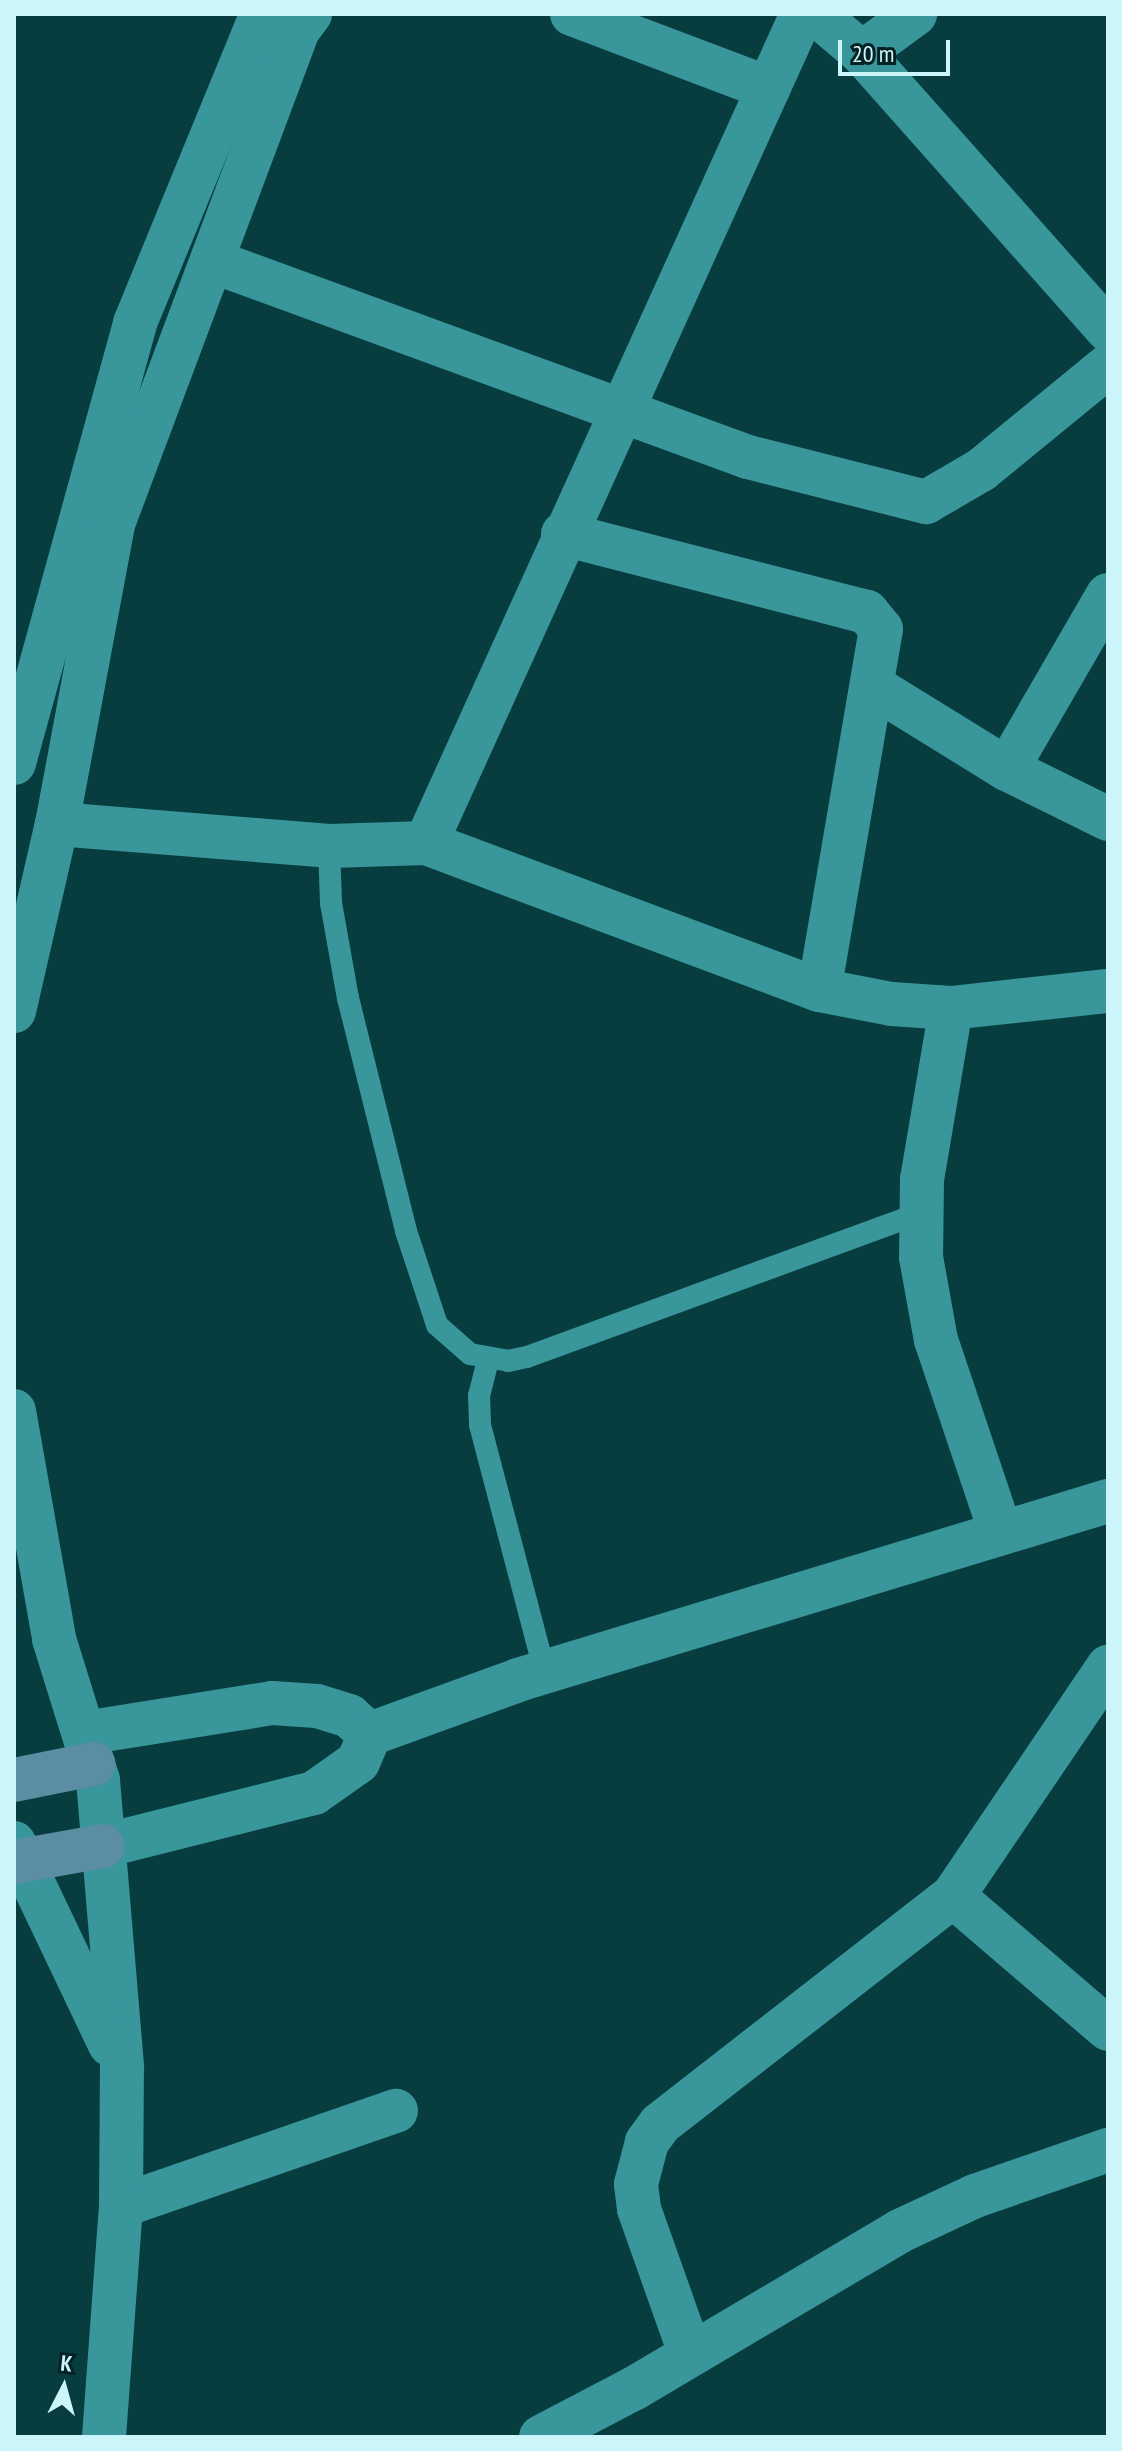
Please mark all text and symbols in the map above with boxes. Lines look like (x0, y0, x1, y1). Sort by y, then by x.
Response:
scale bar (842, 24, 954, 74)
text: 20 m (852, 38, 894, 69)
north arrow (24, 2347, 104, 2427)
text: K (59, 2349, 74, 2378)

